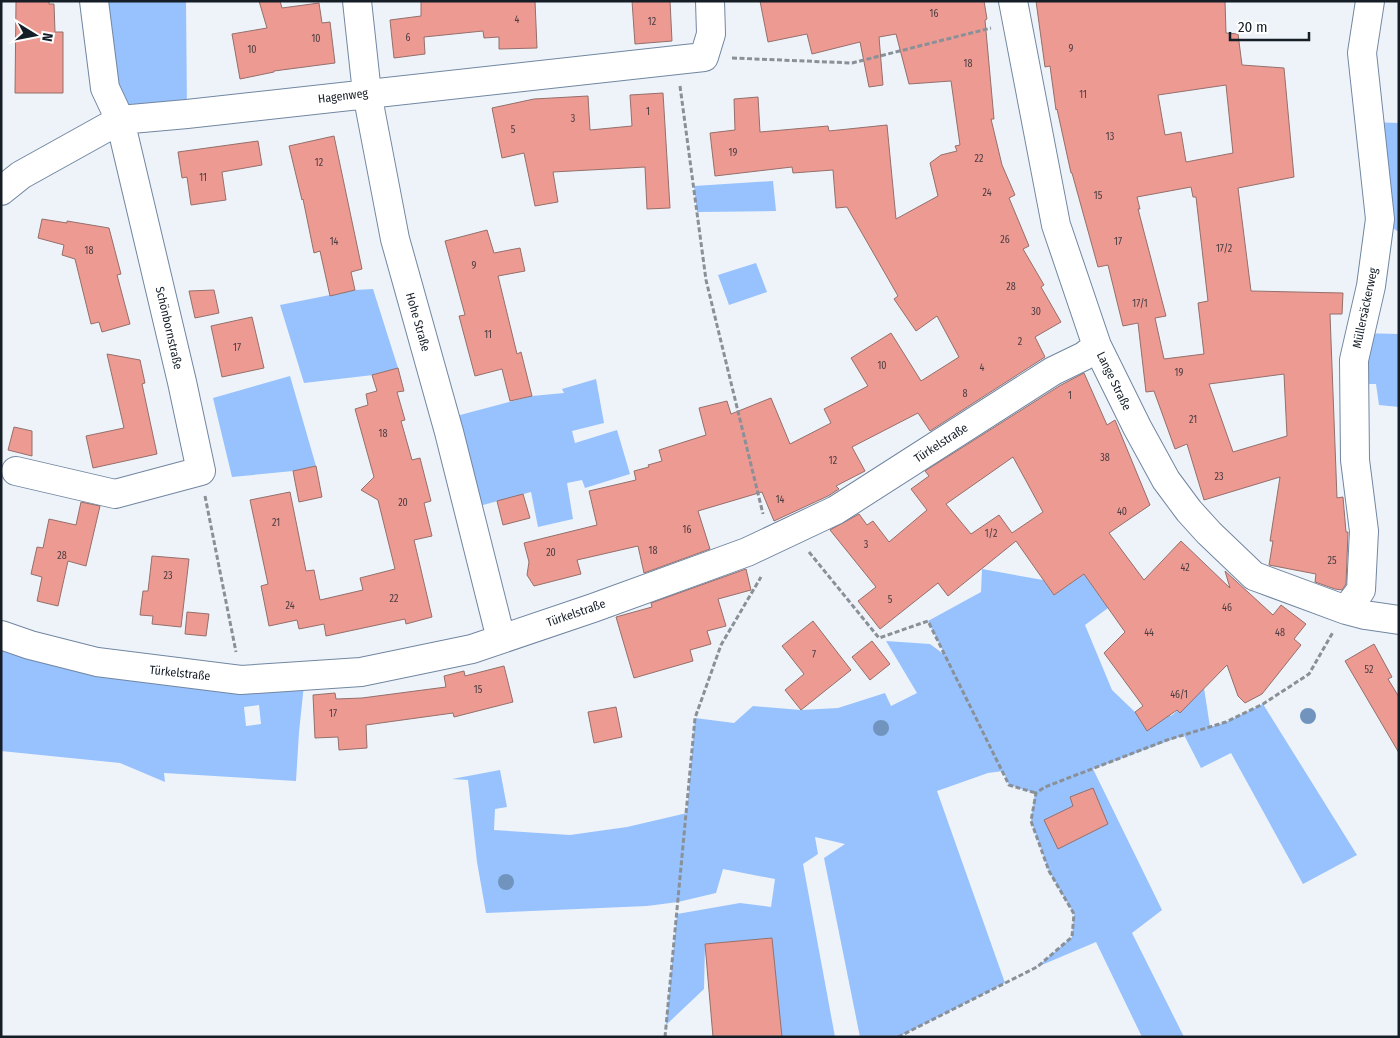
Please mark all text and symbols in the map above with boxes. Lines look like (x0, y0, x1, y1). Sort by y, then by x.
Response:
house number: 16 (930, 8, 938, 20)
north arrow (10, 10, 60, 60)
scale bar (1230, 10, 1309, 42)
house number: 4 (515, 14, 520, 26)
house number: 12 (648, 16, 657, 28)
text: 20 m (1238, 18, 1268, 36)
text: N (38, 32, 56, 43)
house number: 6 (406, 32, 411, 44)
house number: 10 (311, 33, 321, 45)
house number: 9 (1069, 43, 1074, 55)
house number: 10 (247, 44, 257, 56)
house number: 18 (964, 58, 972, 70)
street label: Hagenweg (317, 86, 369, 106)
house number: 11 (1079, 89, 1087, 101)
house number: 1 (646, 106, 650, 118)
house number: 3 (571, 113, 576, 125)
house number: 5 (511, 124, 516, 136)
house number: 13 (1106, 131, 1115, 143)
house number: 19 (729, 147, 738, 159)
house number: 22 (975, 153, 984, 165)
house number: 12 (315, 157, 324, 169)
house number: 11 (199, 172, 207, 184)
house number: 24 (982, 187, 992, 199)
house number: 15 (1094, 190, 1103, 202)
house number: 26 (1000, 234, 1010, 246)
house number: 14 (330, 236, 339, 248)
house number: 17 (1114, 236, 1122, 248)
house number: 17/2 (1216, 243, 1233, 255)
house number: 18 (85, 245, 93, 257)
house number: 9 (472, 260, 477, 272)
street label: Müllersäckerweg (1350, 266, 1380, 350)
house number: 28 (1006, 281, 1016, 293)
street label: Schönbornstraße (153, 285, 185, 371)
street label: Hohe Straße (403, 291, 433, 353)
house number: 17/1 (1132, 298, 1148, 310)
house number: 30 (1031, 306, 1041, 318)
house number: 11 (484, 329, 492, 341)
house number: 2 (1018, 336, 1023, 348)
house number: 17 (233, 342, 241, 354)
street label: Lange Straße (1094, 349, 1134, 413)
house number: 10 (877, 360, 887, 372)
house number: 4 (980, 362, 985, 374)
house number: 19 (1175, 367, 1184, 379)
house number: 8 (963, 388, 968, 400)
house number: 1 (1068, 390, 1072, 402)
house number: 21 (1189, 414, 1197, 426)
street label: Türkelstraße (912, 420, 971, 466)
house number: 18 (379, 428, 387, 440)
house number: 38 (1100, 452, 1110, 464)
house number: 12 (829, 455, 838, 467)
house number: 23 (1215, 471, 1224, 483)
house number: 14 (776, 494, 785, 506)
house number: 20 (398, 497, 408, 509)
house number: 40 (1117, 506, 1127, 518)
house number: 21 (272, 517, 280, 529)
house number: 16 (683, 524, 691, 536)
house number: 1/2 (985, 528, 998, 540)
house number: 3 (864, 539, 869, 551)
house number: 18 (649, 545, 657, 557)
house number: 20 (546, 547, 556, 559)
house number: 28 (57, 550, 67, 562)
house number: 25 (1328, 555, 1337, 567)
house number: 42 (1180, 562, 1190, 574)
house number: 23 (164, 570, 173, 582)
house number: 22 (390, 593, 399, 605)
house number: 5 (888, 594, 893, 606)
street label: Türkelstraße (545, 596, 607, 630)
house number: 24 (285, 600, 295, 612)
house number: 46 (1222, 602, 1232, 614)
house number: 44 (1144, 627, 1154, 639)
house number: 48 (1275, 627, 1285, 639)
house number: 7 (812, 649, 816, 661)
street label: Türkelstraße (149, 663, 211, 683)
house number: 52 (1365, 664, 1374, 676)
house number: 15 (474, 684, 483, 696)
house number: 46/1 (1170, 689, 1188, 701)
house number: 17 (329, 708, 337, 720)

